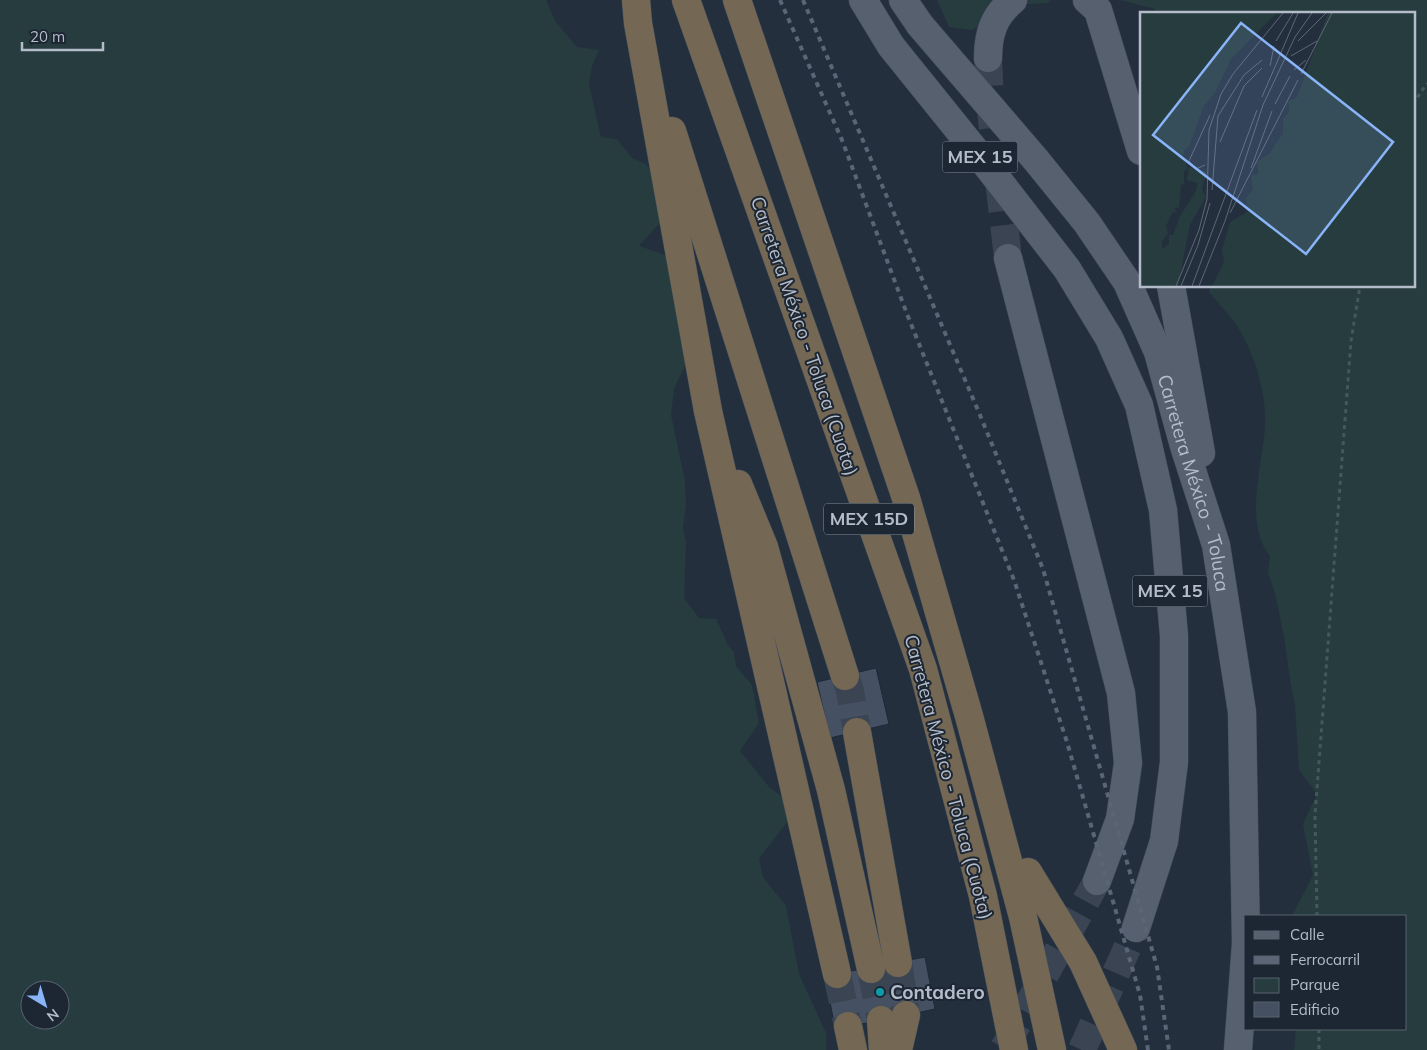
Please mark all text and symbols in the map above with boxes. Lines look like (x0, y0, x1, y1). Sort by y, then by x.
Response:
inset map (1140, 12, 1414, 288)
scale bar (22, 20, 104, 52)
text: 20 m (30, 27, 65, 46)
road number: MEX 15 (942, 142, 1018, 172)
street label: Carretera México - Toluca (Cuota) (746, 193, 864, 479)
street label: Carretera México - Toluca (1153, 372, 1235, 593)
road number: MEX 15D (824, 504, 914, 534)
road number: MEX 15 (1132, 576, 1208, 606)
street label: Carretera México - Toluca (Cuota) (899, 632, 999, 922)
legend (1244, 915, 1407, 1030)
text: Calle (1290, 925, 1324, 944)
text: Ferrocarril (1290, 950, 1360, 969)
text: Parque (1290, 975, 1340, 994)
north arrow (20, 980, 70, 1030)
place label: Contadero (890, 980, 985, 1004)
marker: Contadero (874, 986, 886, 998)
text: Edificio (1290, 1000, 1340, 1019)
text: N (43, 1005, 63, 1026)

